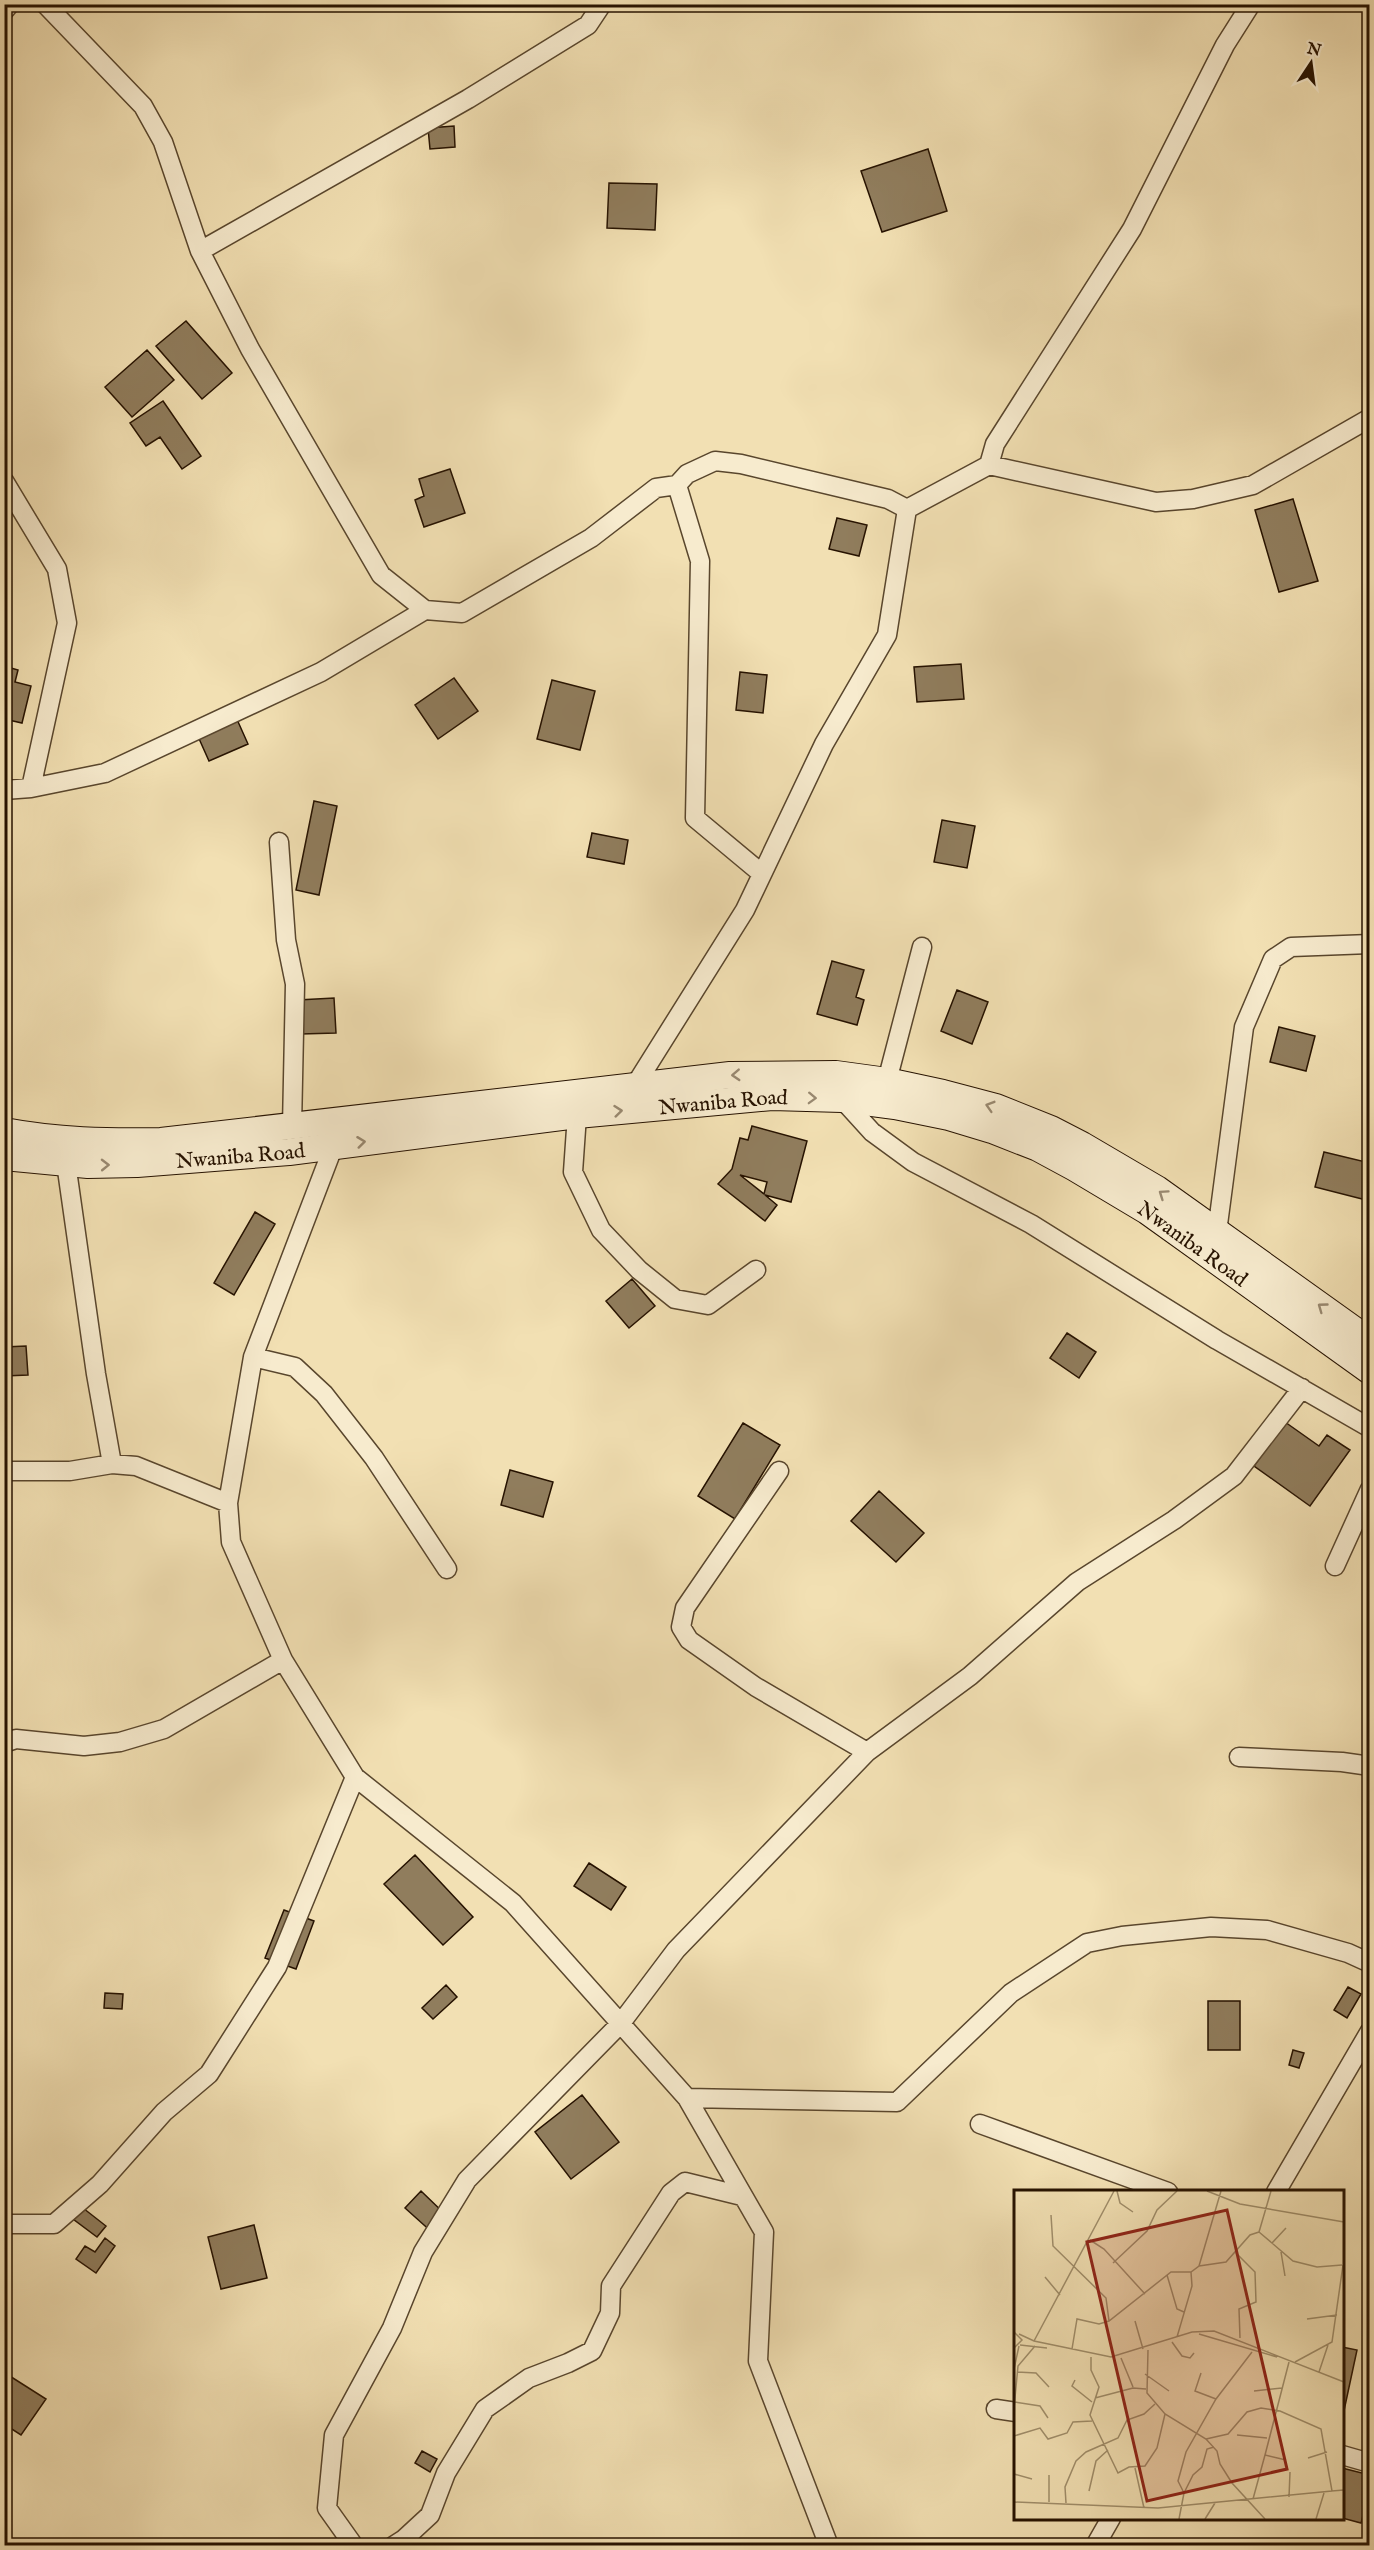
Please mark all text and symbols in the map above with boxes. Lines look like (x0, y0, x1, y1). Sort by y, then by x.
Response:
north arrow (1281, 33, 1341, 93)
text: N (1304, 39, 1323, 62)
one-way arrow (731, 1069, 740, 1082)
street label: Nwaniba Road (658, 1085, 789, 1122)
one-way arrow (807, 1092, 816, 1104)
one-way arrow (985, 1101, 996, 1113)
one-way arrow (613, 1105, 622, 1118)
one-way arrow (357, 1136, 366, 1149)
street label: Nwaniba Road (175, 1138, 307, 1176)
one-way arrow (100, 1159, 109, 1171)
one-way arrow (1159, 1190, 1170, 1201)
street label: Nwaniba Road (1131, 1196, 1253, 1294)
one-way arrow (1317, 1303, 1328, 1314)
inset map (1014, 2190, 1344, 2520)

